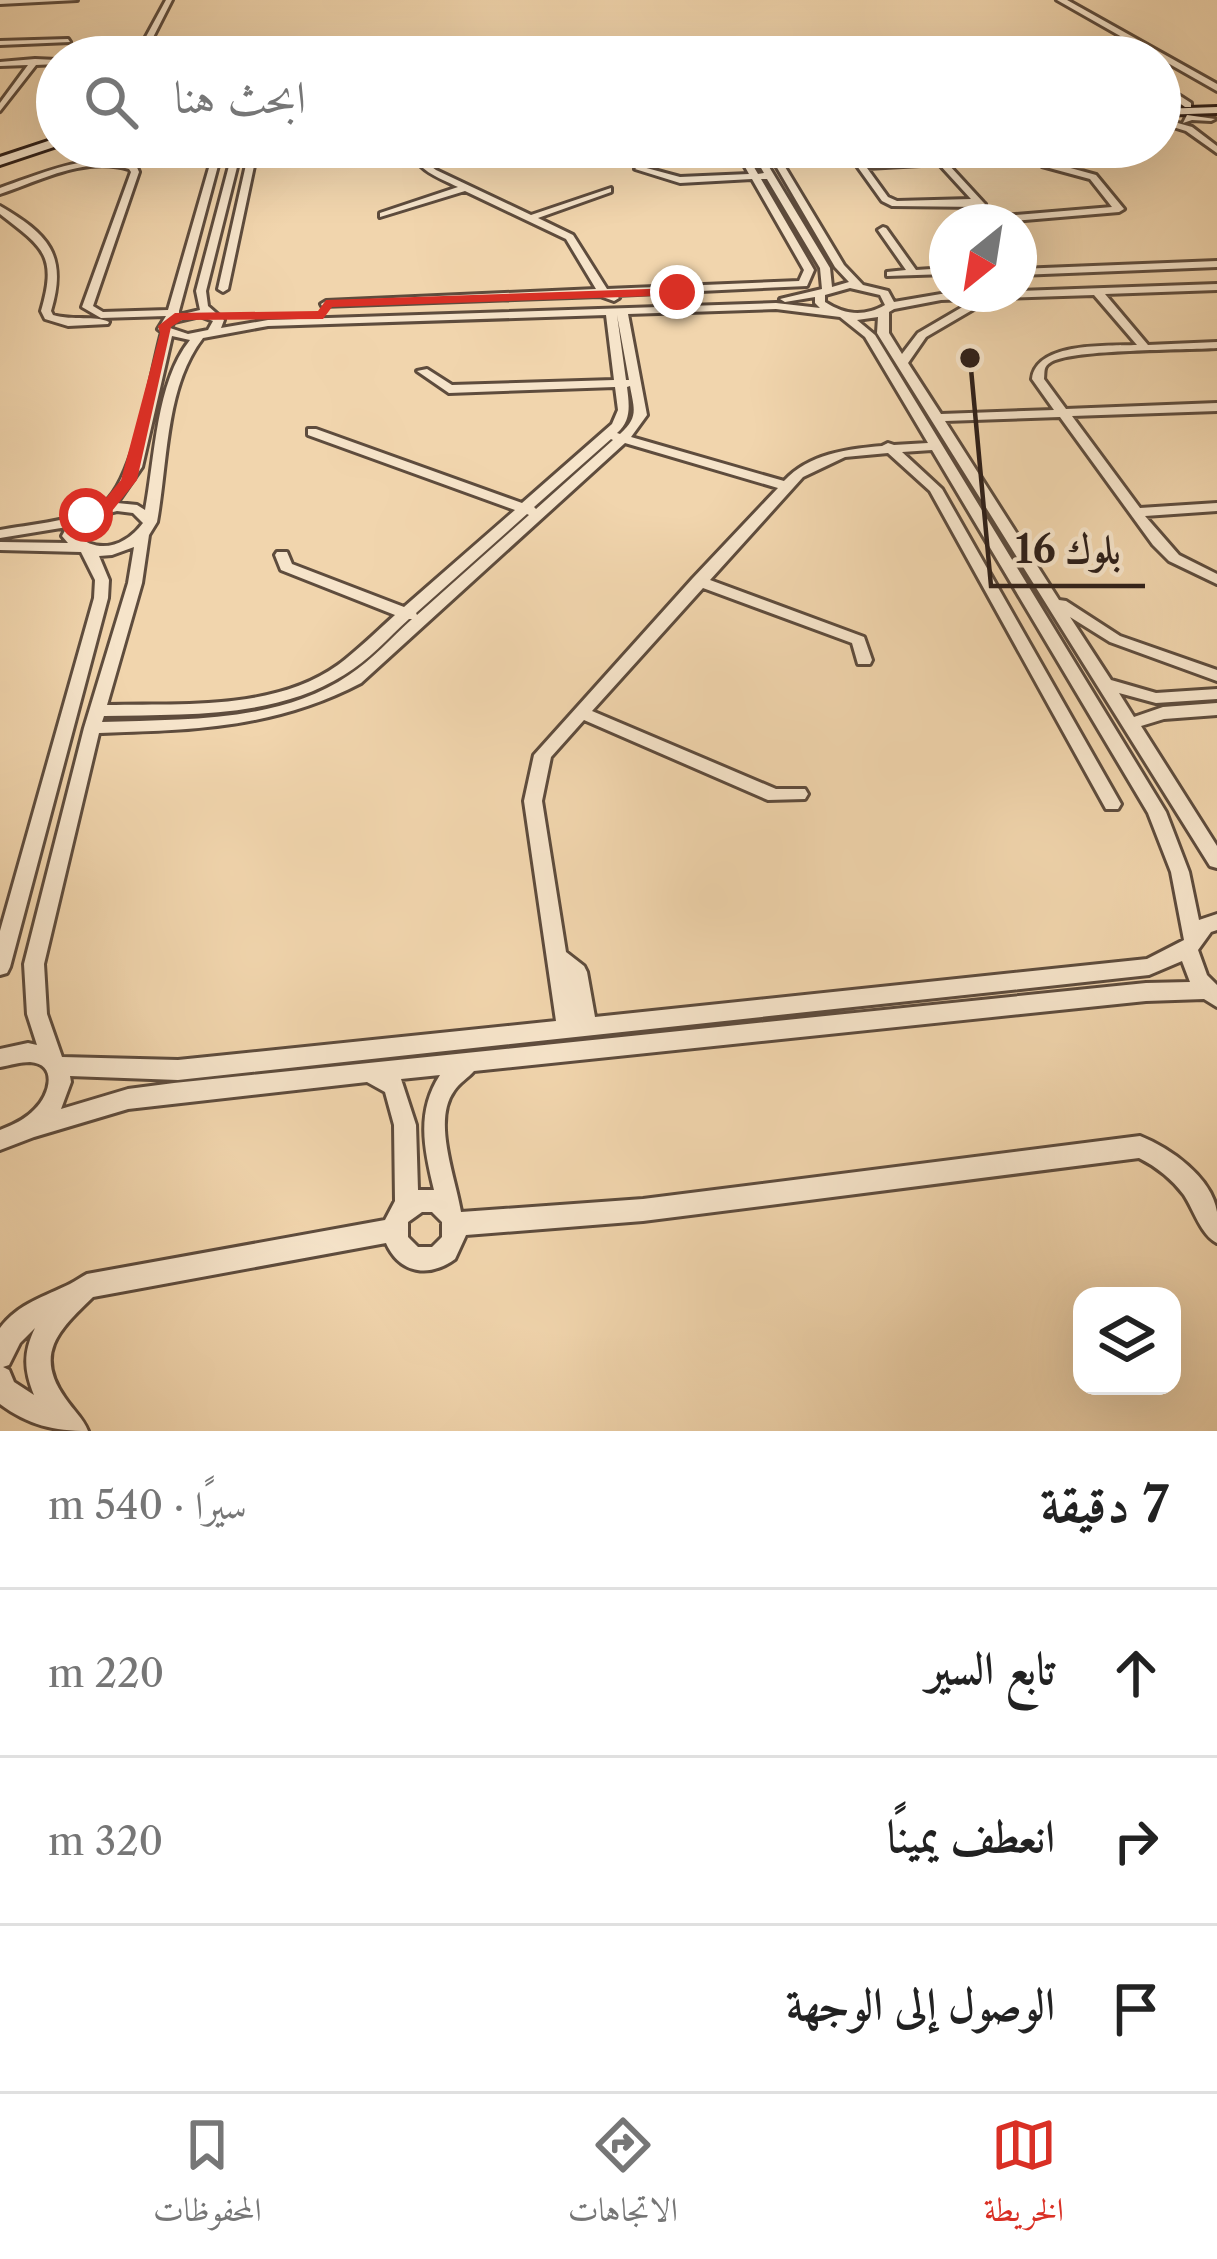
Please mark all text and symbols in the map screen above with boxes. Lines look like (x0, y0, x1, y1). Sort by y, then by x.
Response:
search box (36, 36, 1181, 168)
icon: search (78, 69, 144, 135)
text: ابحث هنا (174, 69, 306, 125)
north arrow (929, 204, 1037, 312)
route end (650, 265, 704, 319)
route start (59, 488, 113, 542)
callout: بلوك 16 (991, 511, 1145, 586)
text: بلوك 16 (1015, 525, 1121, 573)
map controls (1073, 1287, 1181, 1395)
button: layers (1073, 1287, 1181, 1395)
text: 7 دقيقة (1041, 1473, 1169, 1535)
text: سيرًا · 540 m (48, 1481, 247, 1529)
text: تابع السير (926, 1640, 1055, 1696)
icon: ahead (1103, 1640, 1169, 1706)
text: 220 m (48, 1649, 164, 1697)
text: انعطف يمينًا (887, 1808, 1055, 1864)
icon: right (1103, 1808, 1169, 1874)
text: 320 m (48, 1817, 163, 1865)
text: الوصول إلى الوجهة (786, 1976, 1055, 2032)
icon: arrive (1103, 1976, 1169, 2042)
tab: المحفوظات (153, 2112, 262, 2242)
tab: الاتجاهات (568, 2112, 678, 2242)
tab: الخريطة (984, 2112, 1064, 2242)

